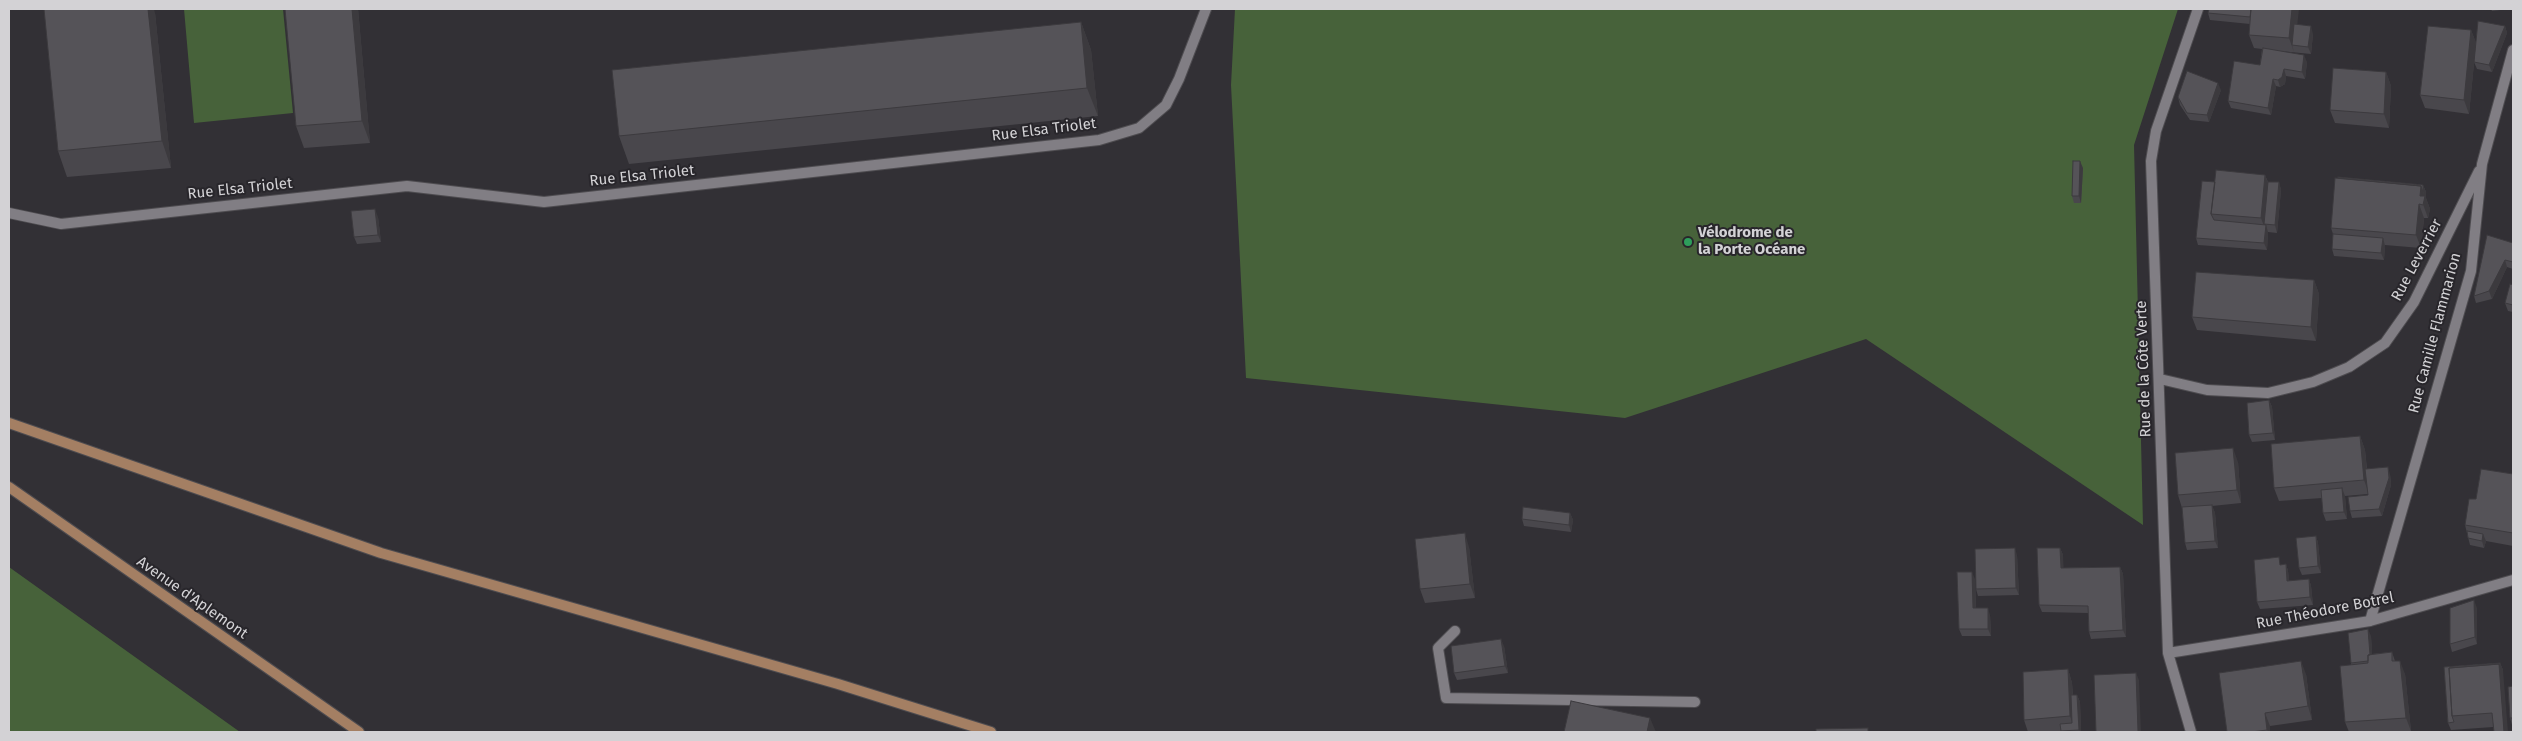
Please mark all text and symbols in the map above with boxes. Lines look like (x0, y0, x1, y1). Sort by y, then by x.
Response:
street label: Rue Elsa Triolet (991, 115, 1097, 145)
street label: Rue Elsa Triolet (589, 162, 695, 190)
street label: Rue Elsa Triolet (187, 175, 293, 203)
street label: Rue Leverrier (2388, 216, 2446, 304)
place label: Vélodrome de la Porte Océane (1698, 224, 1805, 259)
marker: Vélodrome de la Porte Océane (1682, 236, 1694, 248)
street label: Rue Camille Flammarion (2405, 251, 2465, 415)
street label: Rue de la Côte Verte (2133, 300, 2155, 438)
street label: Avenue d'Aplemont (133, 553, 251, 643)
street label: Rue Théodore Botrel (2255, 589, 2395, 633)

